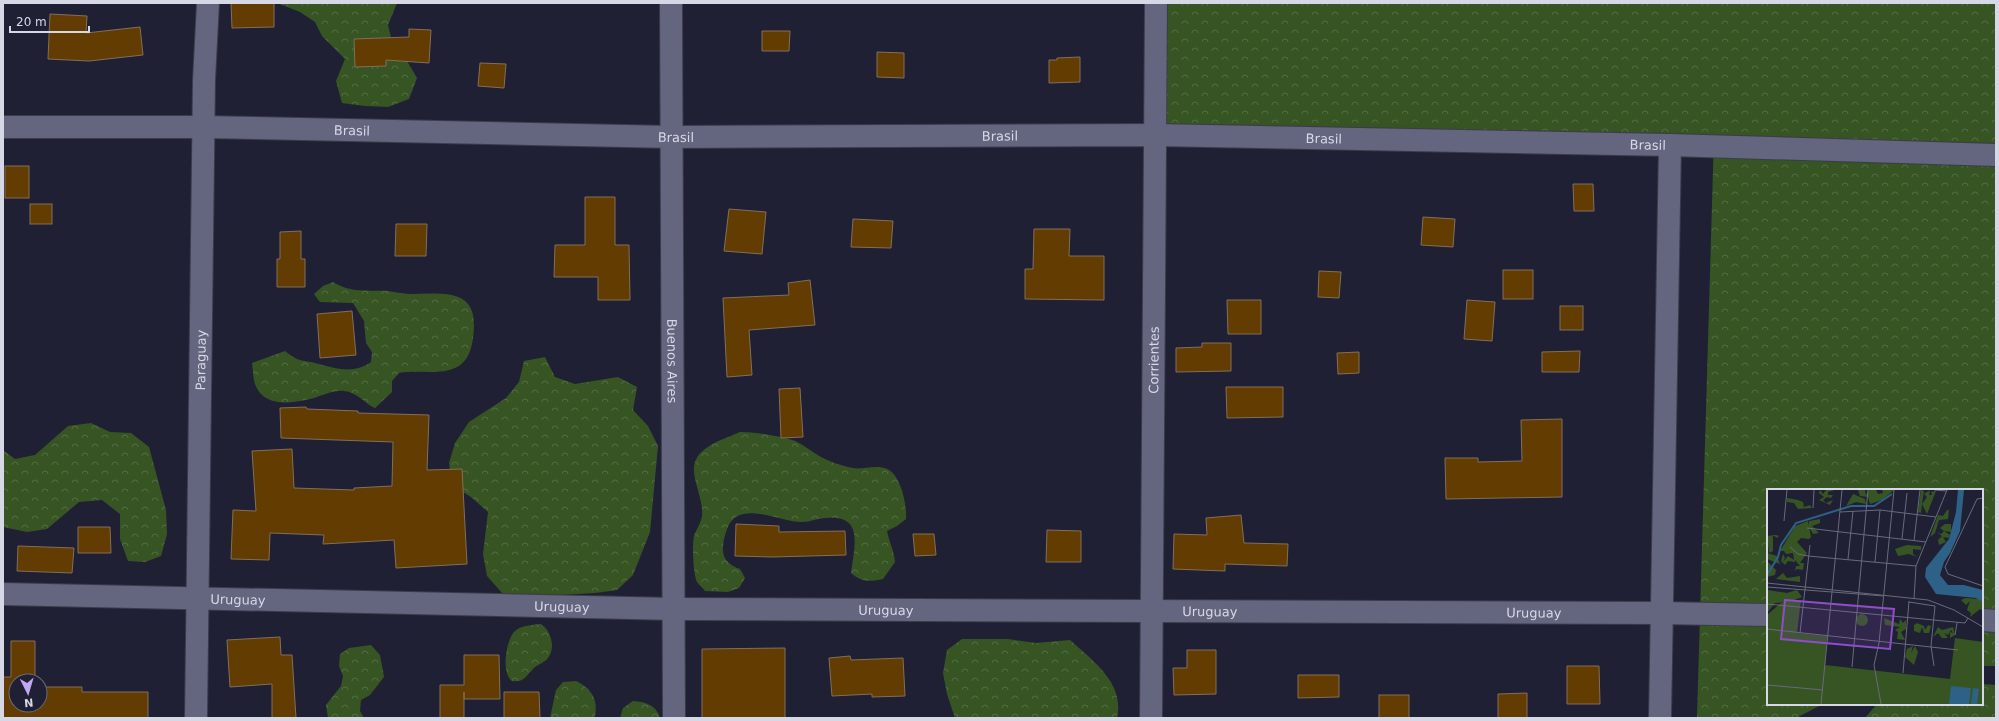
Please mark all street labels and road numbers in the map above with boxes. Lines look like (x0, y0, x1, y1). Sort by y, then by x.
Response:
street label: Brasil (334, 123, 370, 139)
street label: Brasil (982, 129, 1018, 144)
street label: Brasil (658, 130, 694, 145)
street label: Brasil (1306, 131, 1342, 147)
street label: Brasil (1630, 137, 1666, 153)
street label: Buenos Aires (664, 319, 680, 404)
street label: Corrientes (1146, 326, 1162, 394)
street label: Paraguay (193, 329, 209, 391)
street label: Uruguay (210, 592, 266, 608)
street label: Uruguay (534, 599, 590, 615)
street label: Uruguay (858, 603, 914, 618)
street label: Uruguay (1182, 604, 1238, 619)
street label: Uruguay (1506, 605, 1562, 621)

